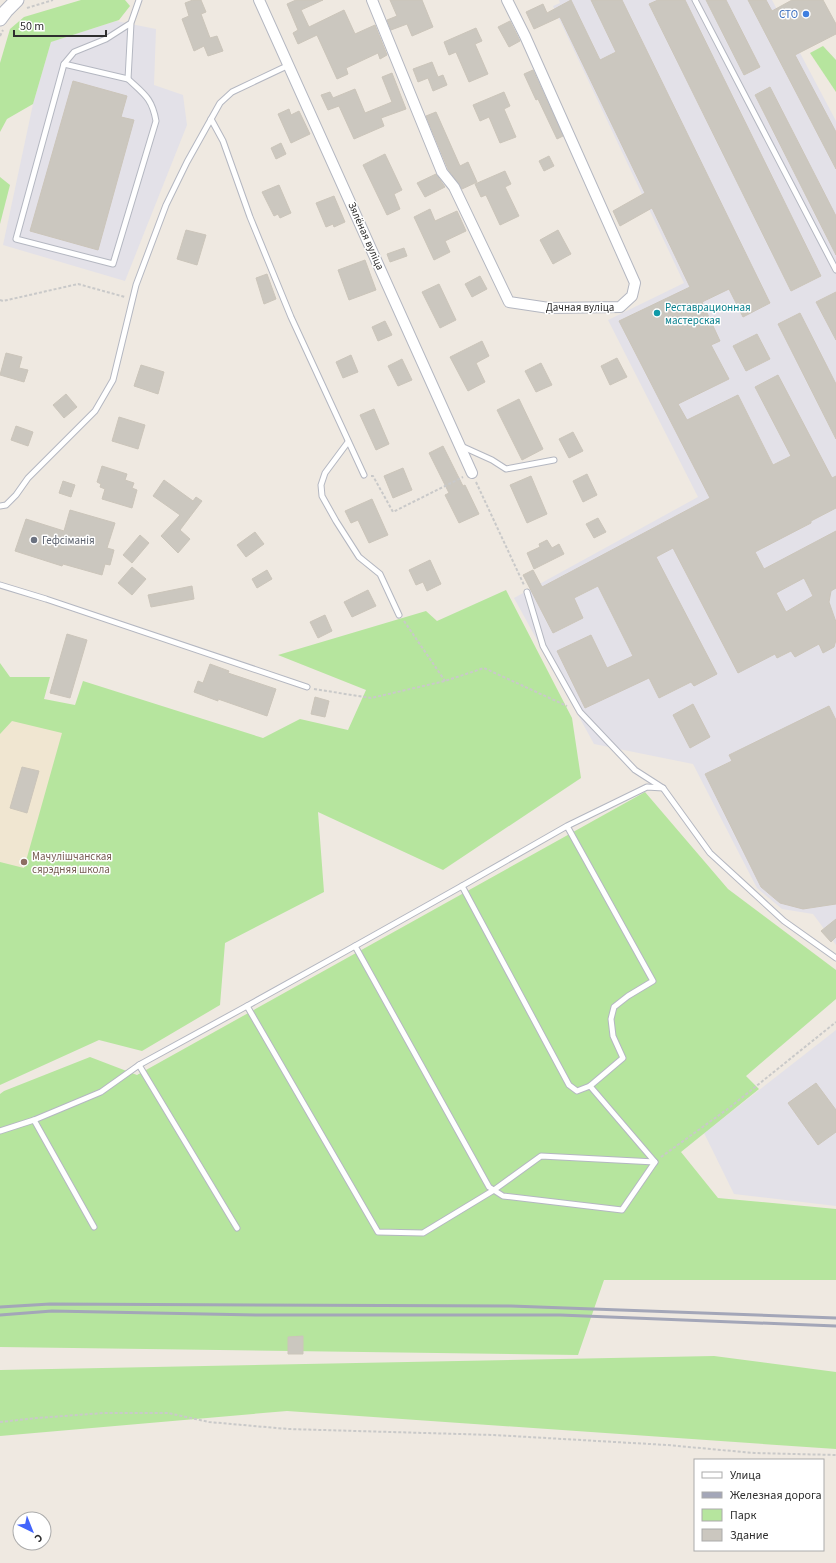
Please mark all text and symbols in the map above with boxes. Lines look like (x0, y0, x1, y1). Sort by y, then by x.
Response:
place label: СТО (779, 7, 798, 22)
marker: СТО (801, 9, 811, 19)
scale bar (14, 12, 106, 38)
text: 50 m (20, 18, 44, 35)
street label: Зялёная вуліца (344, 199, 388, 273)
street label: Дачная вуліца (546, 300, 614, 315)
place label: Реставрационная мастерская (665, 300, 751, 328)
marker: Реставрационная мастерская (652, 308, 662, 318)
place label: Гефсіманія (42, 533, 95, 548)
marker: Гефсіманія (29, 535, 39, 545)
place label: Мачулішчанская сярэдняя школа (32, 849, 112, 877)
marker: Мачулішчанская сярэдняя школа (19, 857, 29, 867)
legend (694, 1459, 824, 1551)
text: Улица (730, 1467, 761, 1484)
text: Железная дорога (730, 1487, 822, 1504)
text: Парк (730, 1507, 756, 1524)
north arrow (12, 1511, 52, 1551)
text: Здание (730, 1527, 769, 1544)
text: С (31, 1530, 46, 1546)

